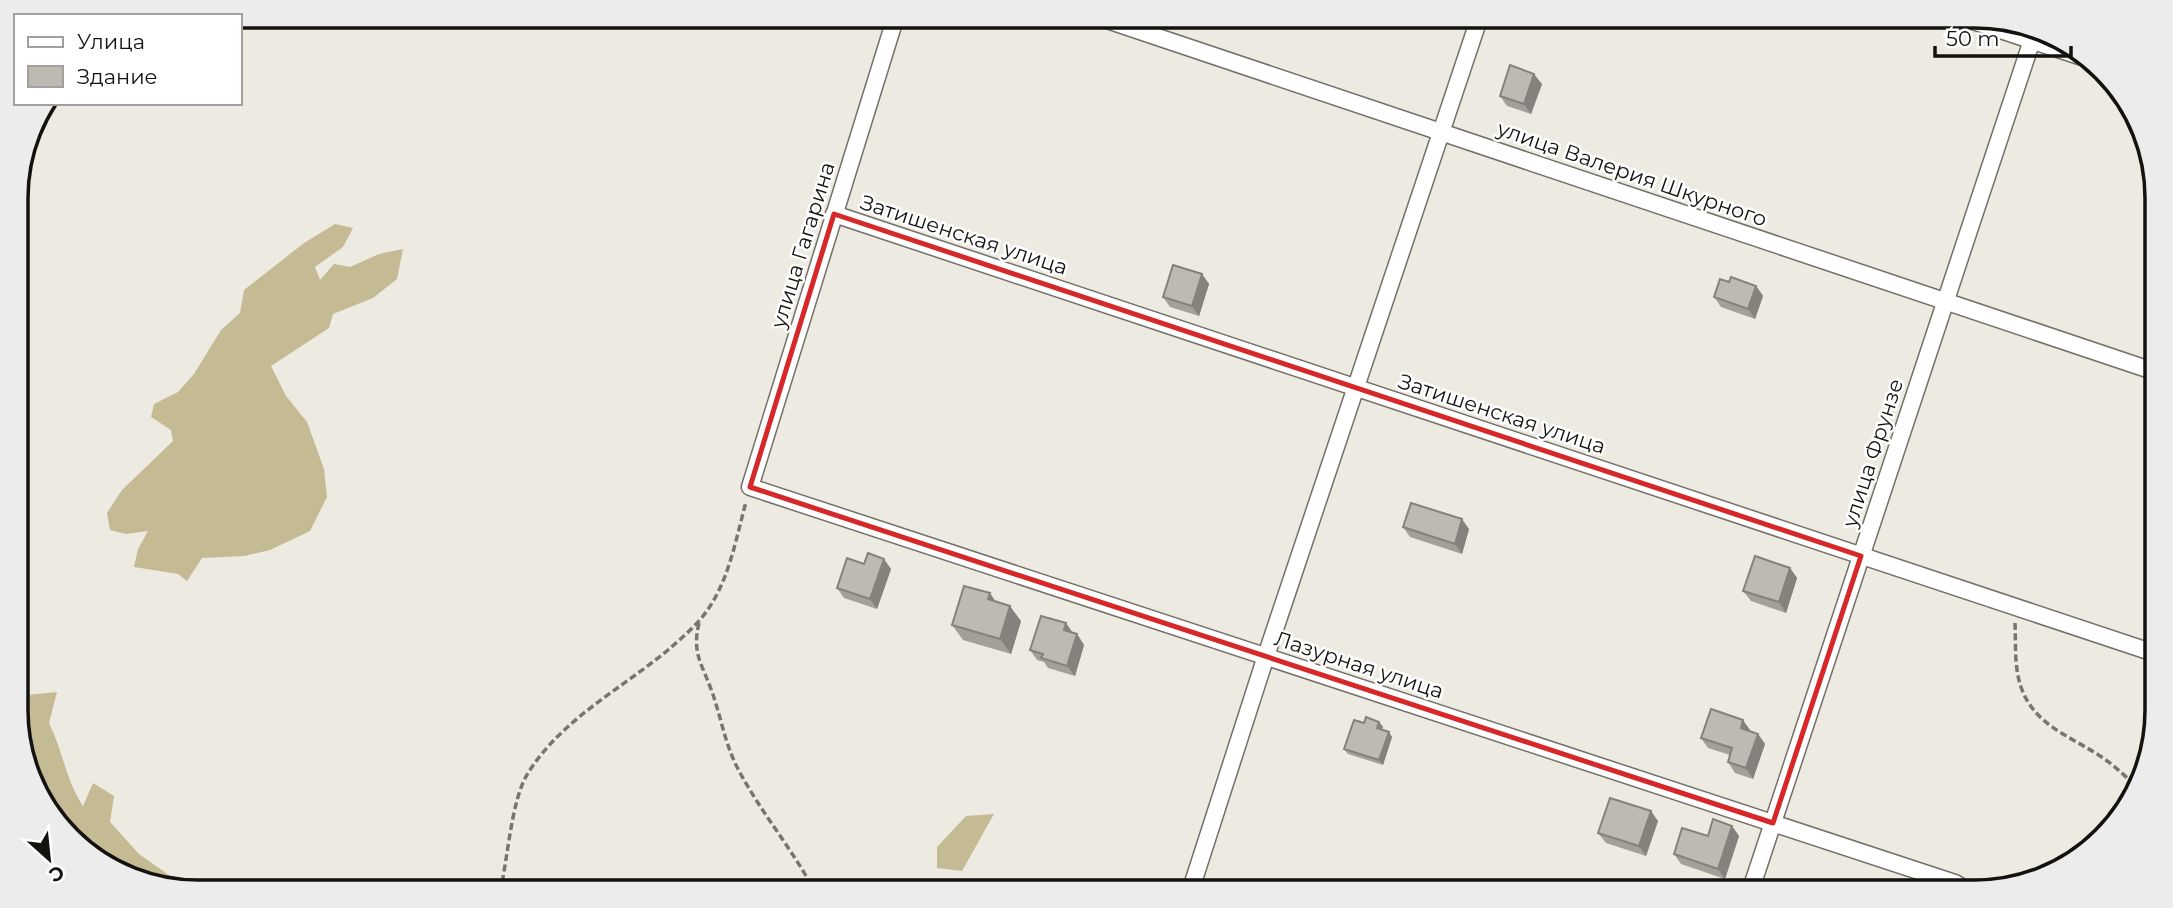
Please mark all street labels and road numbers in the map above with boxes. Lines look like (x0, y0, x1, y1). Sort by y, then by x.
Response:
street label: улица Валерия Шкурного (1493, 115, 1770, 232)
street label: улица Гагарина (765, 159, 840, 332)
street label: Затишенская улица (858, 189, 1071, 280)
street label: Затишенская улица (1396, 368, 1609, 459)
street label: улица Фрунзе (1836, 376, 1908, 531)
street label: Лазурная улица (1271, 625, 1447, 704)

